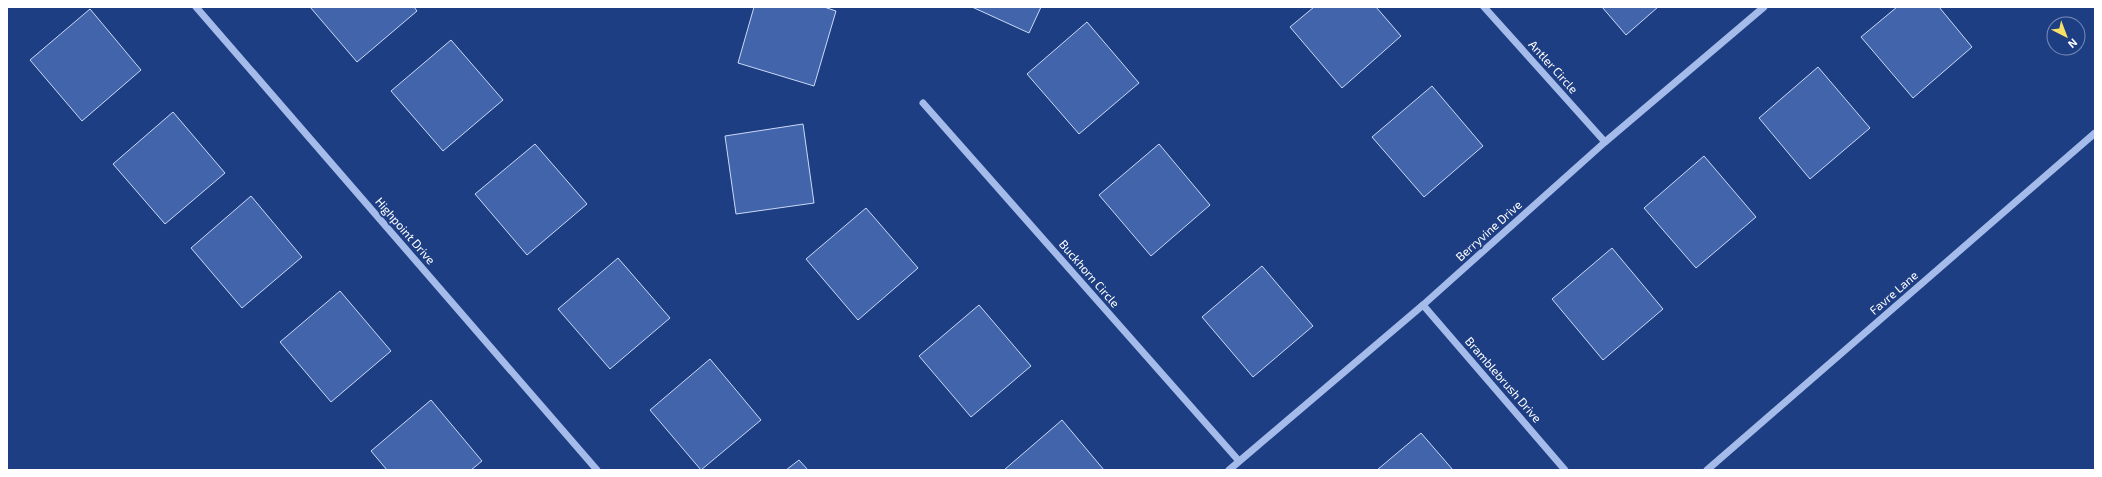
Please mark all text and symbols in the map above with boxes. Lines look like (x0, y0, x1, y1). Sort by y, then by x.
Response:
north arrow (2046, 16, 2086, 56)
text: N (2066, 36, 2080, 51)
street label: Antler Circle (1526, 37, 1581, 96)
street label: Highpoint Drive (373, 194, 439, 267)
street label: Berryvine Drive (1453, 197, 1524, 263)
street label: Buckhorn Circle (1057, 237, 1123, 310)
street label: Favre Lane (1866, 268, 1920, 317)
street label: Bramblebrush Drive (1463, 334, 1545, 425)

